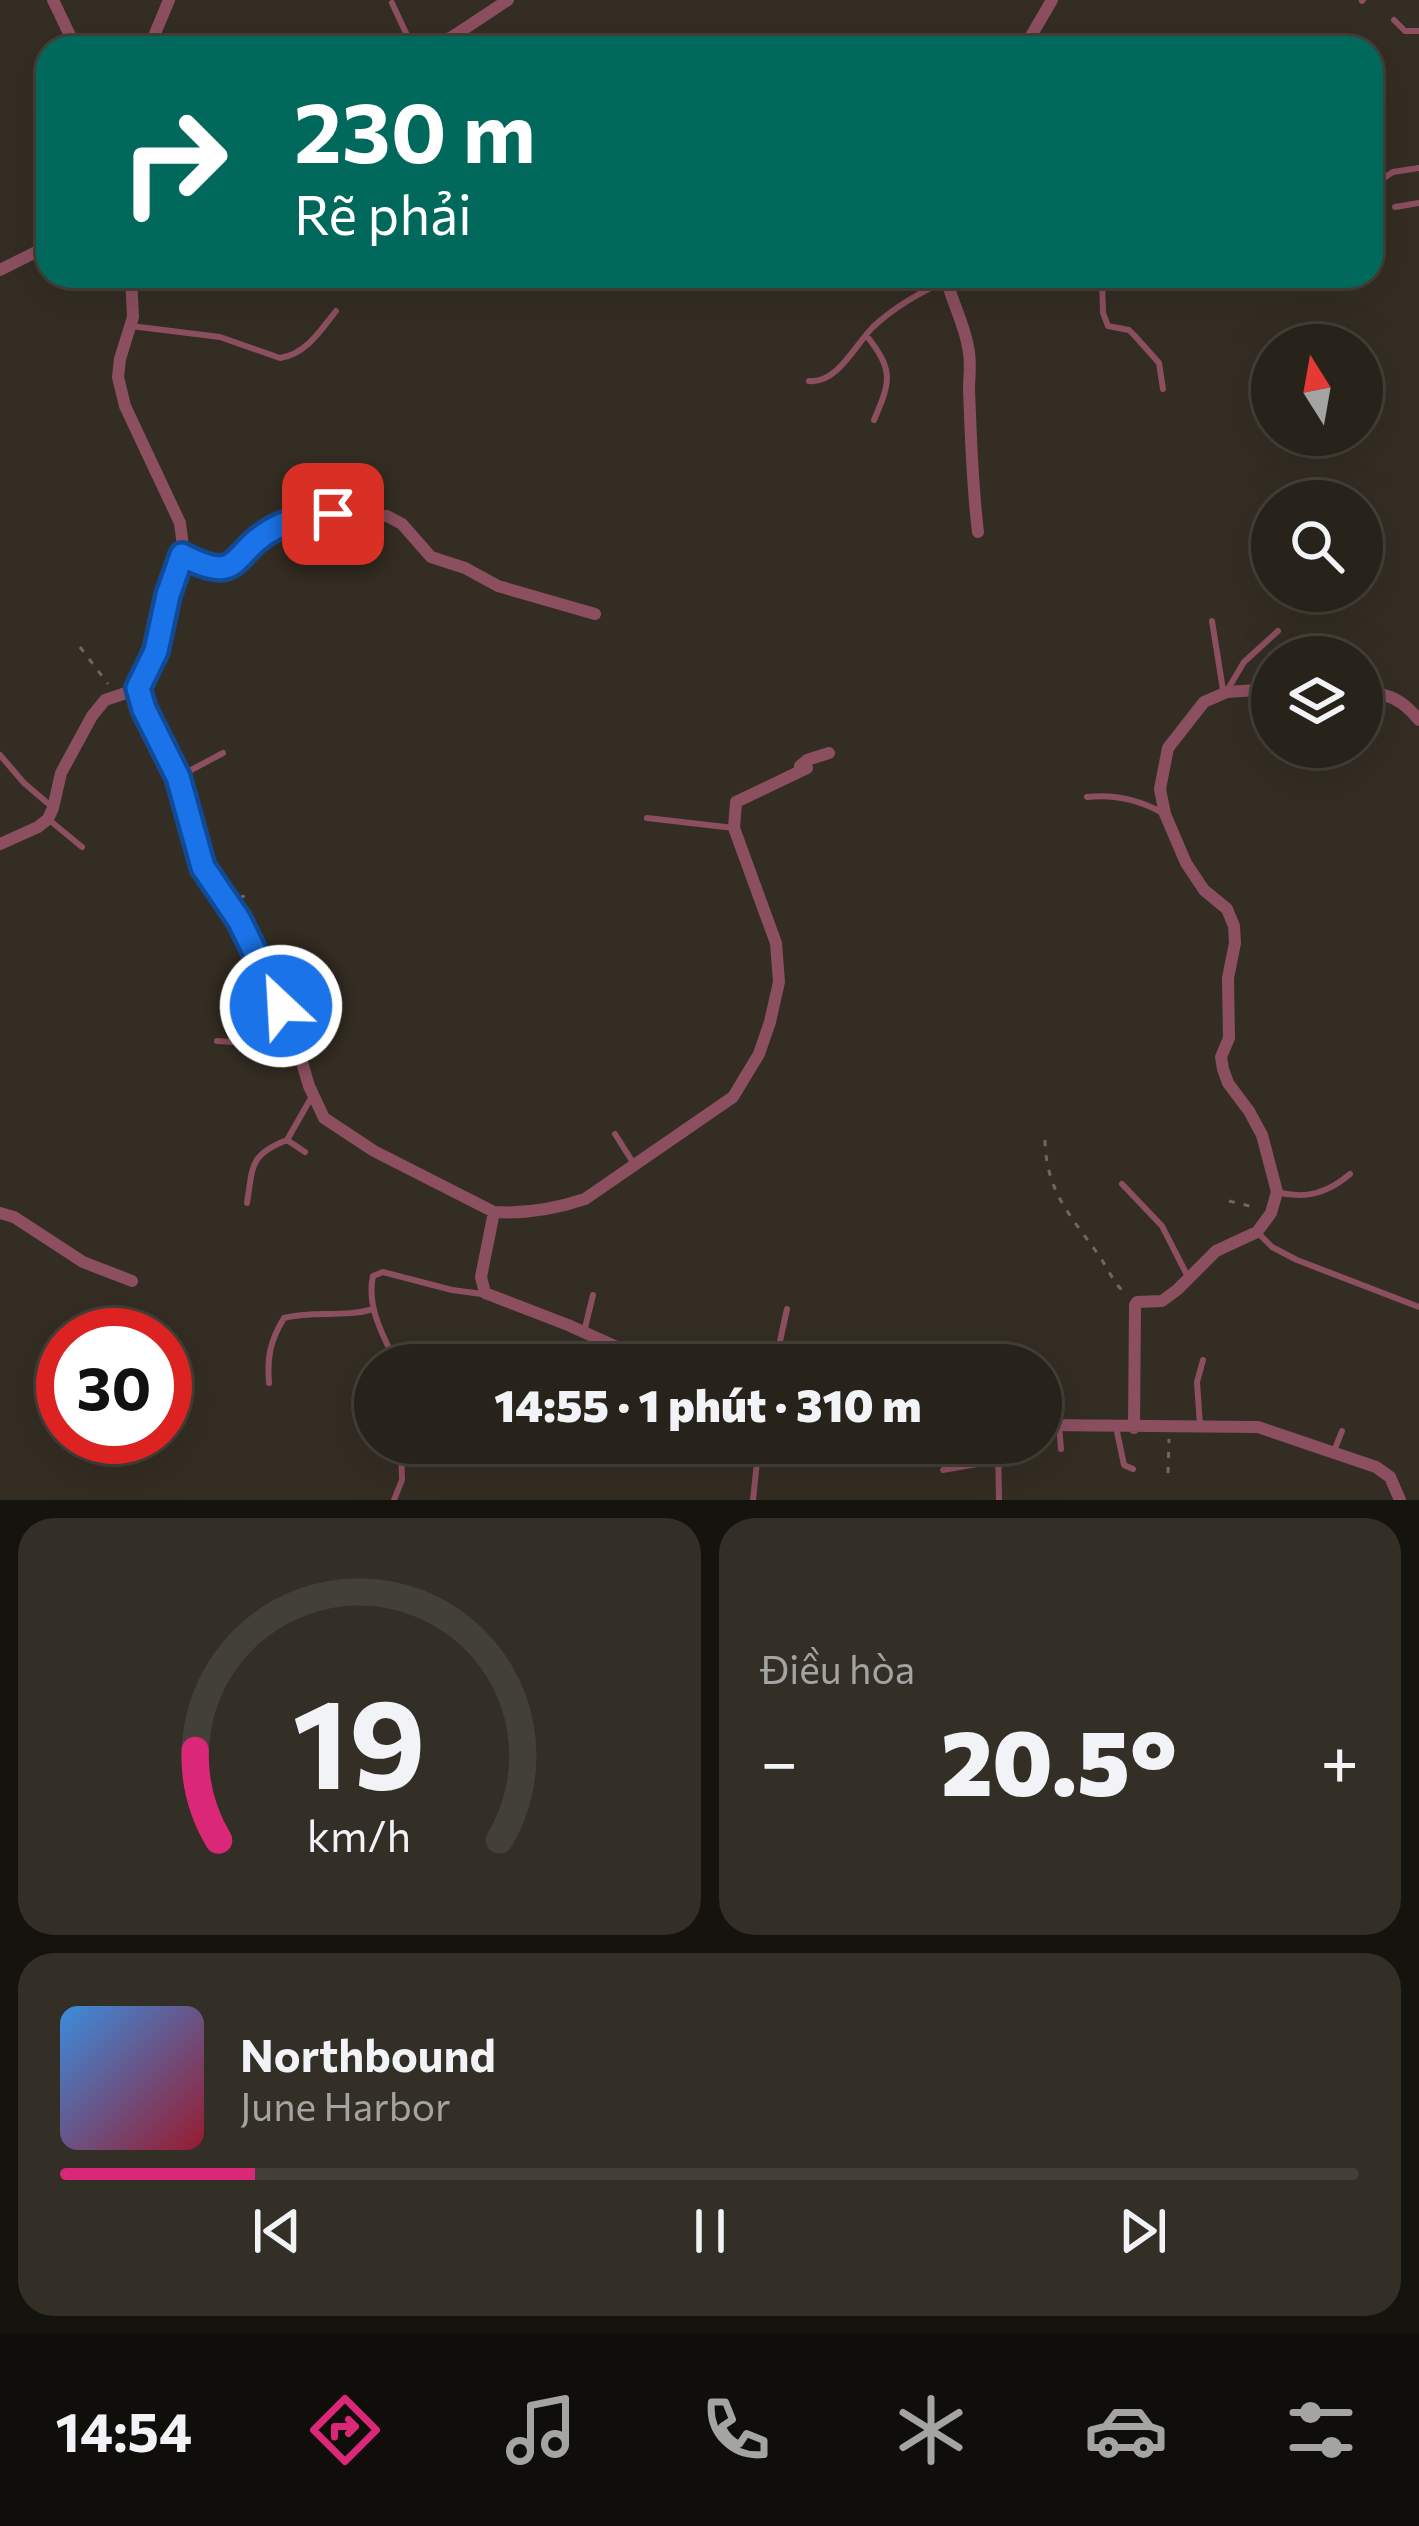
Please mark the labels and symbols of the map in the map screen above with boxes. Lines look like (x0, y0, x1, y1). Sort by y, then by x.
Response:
north arrow (1251, 324, 1383, 456)
pin (282, 463, 384, 565)
position arrow (218, 943, 344, 1069)
speed limit sign: 30 (36, 1308, 192, 1464)

